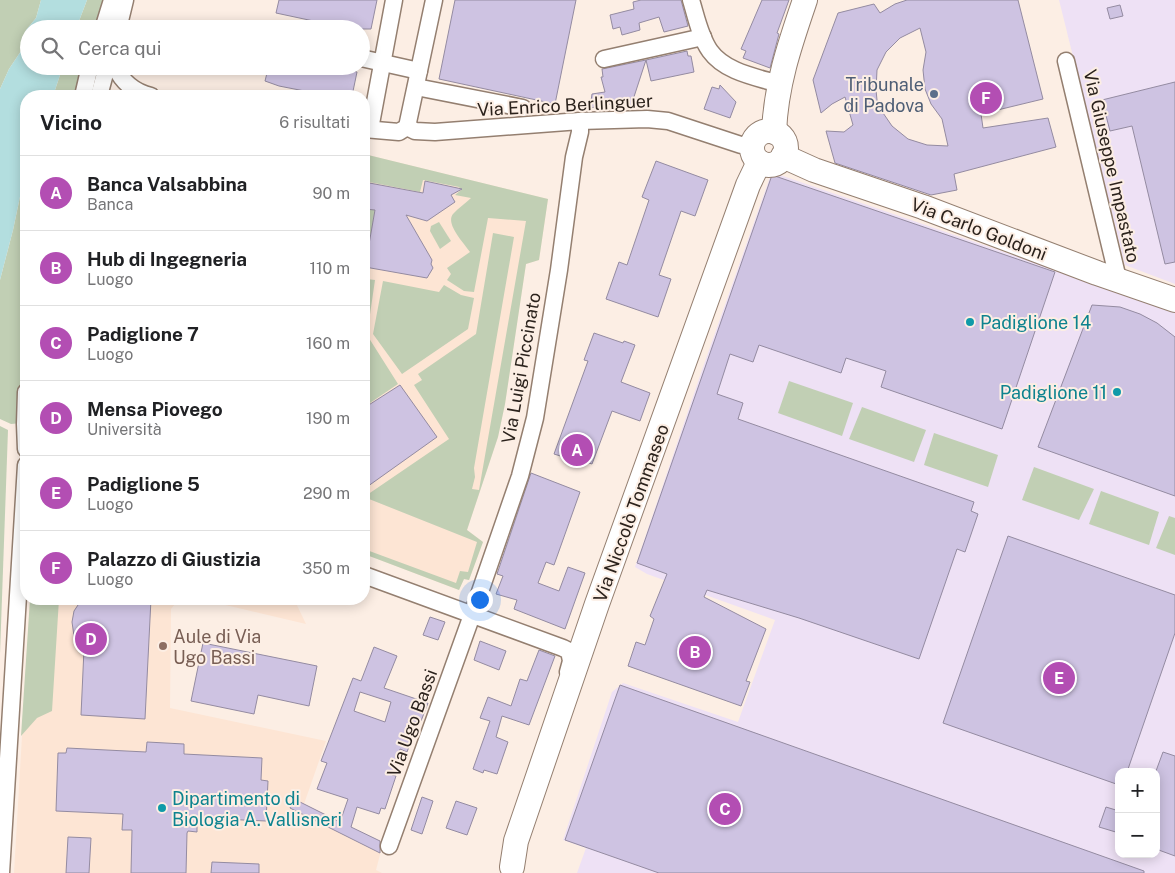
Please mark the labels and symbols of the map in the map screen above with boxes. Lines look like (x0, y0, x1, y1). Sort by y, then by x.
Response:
street label: Via Giuseppe Impastato (1080, 67, 1144, 265)
place label: Tribunale di Padova (844, 74, 924, 116)
pin: F (970, 79, 1002, 117)
marker: Tribunale di Padova (928, 88, 940, 100)
street label: Via Enrico Berlinguer (476, 90, 654, 120)
street label: Via Carlo Goldoni (908, 193, 1050, 265)
street label: Via Luigi Piccinato (497, 291, 545, 445)
place label: Padiglione 14 (980, 312, 1091, 333)
marker: Padiglione 14 (964, 316, 976, 328)
place label: Padiglione 11 (1000, 382, 1107, 403)
marker: Padiglione 11 (1111, 386, 1123, 398)
street label: Via Niccolò Tommaseo (589, 421, 673, 605)
pin: A (561, 431, 593, 469)
your location (467, 587, 493, 613)
pin: D (75, 620, 107, 658)
place label: Aule di Via Ugo Bassi (173, 626, 261, 668)
pin: B (679, 633, 711, 671)
marker: Aule di Via Ugo Bassi (157, 640, 169, 652)
pin: E (1043, 659, 1075, 697)
street label: Via Ugo Bassi (383, 666, 441, 780)
place label: Dipartimento di Biologia A. Vallisneri (172, 788, 342, 830)
pin: C (709, 790, 741, 828)
marker: Dipartimento di Biologia A. Vallisneri (156, 802, 168, 814)

